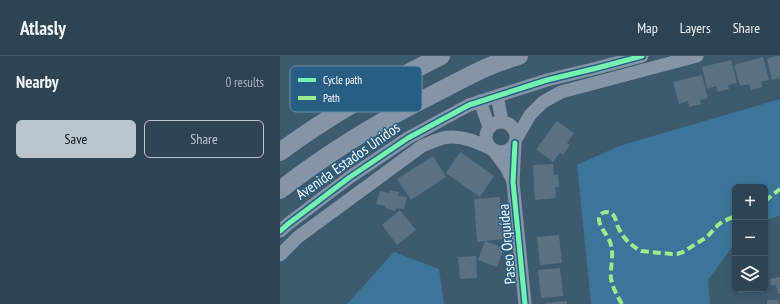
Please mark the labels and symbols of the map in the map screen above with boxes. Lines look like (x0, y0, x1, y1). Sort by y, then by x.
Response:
legend (290, 66, 422, 112)
text: Cycle path (323, 73, 362, 87)
text: Path (323, 91, 340, 105)
street label: Avenida Estados Unidos (292, 118, 403, 204)
street label: Paseo Orquídea (494, 203, 519, 285)

